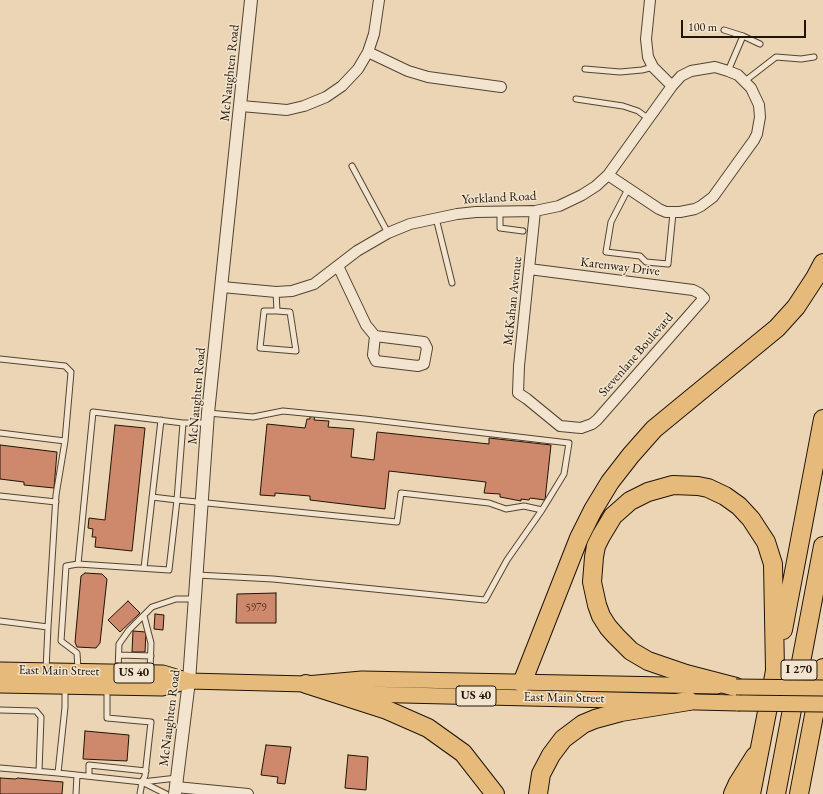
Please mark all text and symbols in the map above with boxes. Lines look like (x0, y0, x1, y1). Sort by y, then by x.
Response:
scale bar (683, 12, 808, 38)
text: 100 m (688, 19, 717, 35)
street label: McNaughten Road (217, 24, 243, 122)
street label: Yorkland Road (461, 188, 537, 208)
street label: Karenway Drive (579, 254, 661, 280)
street label: McKahan Avenue (501, 256, 525, 346)
street label: Stevenlane Boulevard (595, 310, 677, 400)
street label: McNaughten Road (185, 347, 209, 445)
house number: 5979 (245, 601, 267, 615)
road number: I 270 (781, 660, 817, 680)
street label: East Main Street (18, 662, 100, 680)
road number: US 40 (114, 663, 154, 683)
street label: McNaughten Road (156, 669, 184, 767)
road number: US 40 (456, 686, 496, 706)
street label: East Main Street (523, 689, 605, 707)

